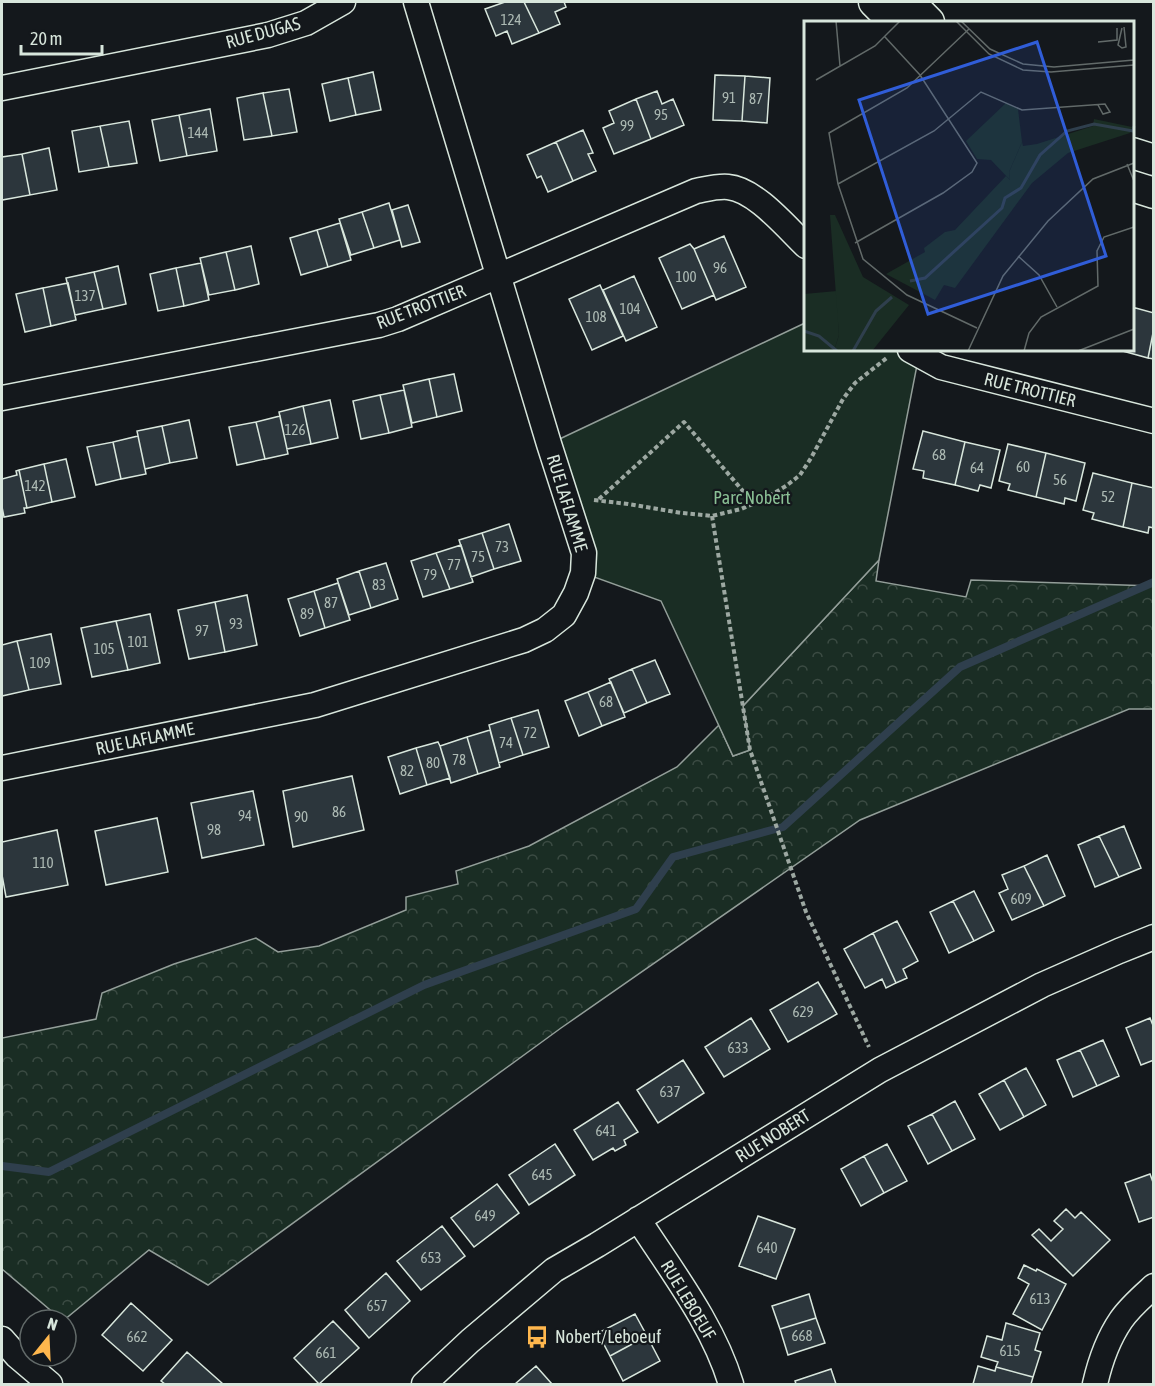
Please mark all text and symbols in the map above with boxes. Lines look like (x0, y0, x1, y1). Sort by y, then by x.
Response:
house number: 124 (500, 11, 522, 28)
street label: RUE DUGAS (223, 12, 303, 53)
scale bar (21, 18, 102, 56)
inset map (804, 21, 1134, 351)
text: 20 m (30, 28, 62, 49)
house number: 91 (722, 89, 736, 106)
house number: 87 (749, 90, 763, 107)
house number: 95 (654, 106, 668, 123)
house number: 99 (620, 117, 634, 134)
house number: 144 (187, 124, 209, 141)
house number: 96 (713, 259, 727, 276)
house number: 100 (675, 268, 697, 285)
street label: RUE TROTTIER (373, 280, 468, 333)
house number: 137 (74, 287, 96, 304)
house number: 104 (619, 300, 641, 317)
house number: 108 (585, 308, 607, 325)
street label: RUE TROTTIER (982, 368, 1078, 411)
house number: 126 (284, 421, 306, 438)
house number: 68 (932, 446, 946, 463)
street label: RUE LAFLAMME (543, 452, 592, 554)
house number: 60 (1016, 458, 1030, 475)
house number: 64 (970, 459, 984, 476)
house number: 56 (1053, 471, 1067, 488)
house number: 142 (24, 477, 46, 494)
park label: Parc Nobert (713, 487, 791, 508)
house number: 52 (1101, 488, 1115, 505)
house number: 73 (495, 538, 509, 555)
house number: 75 (471, 548, 485, 565)
house number: 77 (447, 556, 461, 573)
house number: 79 (423, 566, 437, 583)
house number: 83 (372, 576, 386, 593)
house number: 87 (324, 594, 338, 611)
house number: 89 (300, 605, 314, 622)
house number: 93 (229, 615, 243, 632)
house number: 97 (195, 622, 209, 639)
house number: 101 (127, 633, 149, 650)
house number: 105 (93, 640, 115, 657)
house number: 109 (29, 654, 51, 671)
house number: 68 (599, 693, 613, 710)
street label: RUE LAFLAMME (94, 718, 196, 759)
house number: 72 (523, 724, 537, 741)
house number: 74 (499, 734, 513, 751)
house number: 78 (452, 751, 466, 768)
house number: 80 (426, 754, 440, 771)
house number: 82 (400, 762, 414, 779)
house number: 86 (332, 803, 346, 820)
house number: 94 (238, 807, 252, 824)
house number: 90 (294, 808, 308, 825)
house number: 98 (207, 821, 221, 838)
house number: 110 (32, 854, 54, 871)
house number: 609 (1010, 890, 1032, 907)
house number: 629 (792, 1003, 814, 1020)
house number: 633 (727, 1039, 749, 1056)
house number: 637 (659, 1083, 681, 1100)
street label: RUE NOBERT (732, 1104, 814, 1167)
house number: 641 (595, 1122, 617, 1139)
house number: 645 (531, 1166, 553, 1183)
house number: 649 (474, 1207, 496, 1224)
house number: 640 (756, 1239, 778, 1256)
house number: 653 (420, 1249, 442, 1266)
street label: RUE LEBOEUF (657, 1256, 721, 1344)
house number: 613 (1029, 1290, 1051, 1307)
house number: 657 (366, 1297, 388, 1314)
north arrow (18, 1308, 78, 1368)
text: N (45, 1314, 60, 1334)
bus stop icon: Nobert/Leboeuf (524, 1324, 550, 1350)
place label: Nobert/Leboeuf (555, 1326, 661, 1347)
house number: 668 (791, 1327, 813, 1344)
house number: 662 (126, 1328, 148, 1345)
house number: 615 (999, 1342, 1021, 1359)
house number: 661 (315, 1344, 337, 1361)

